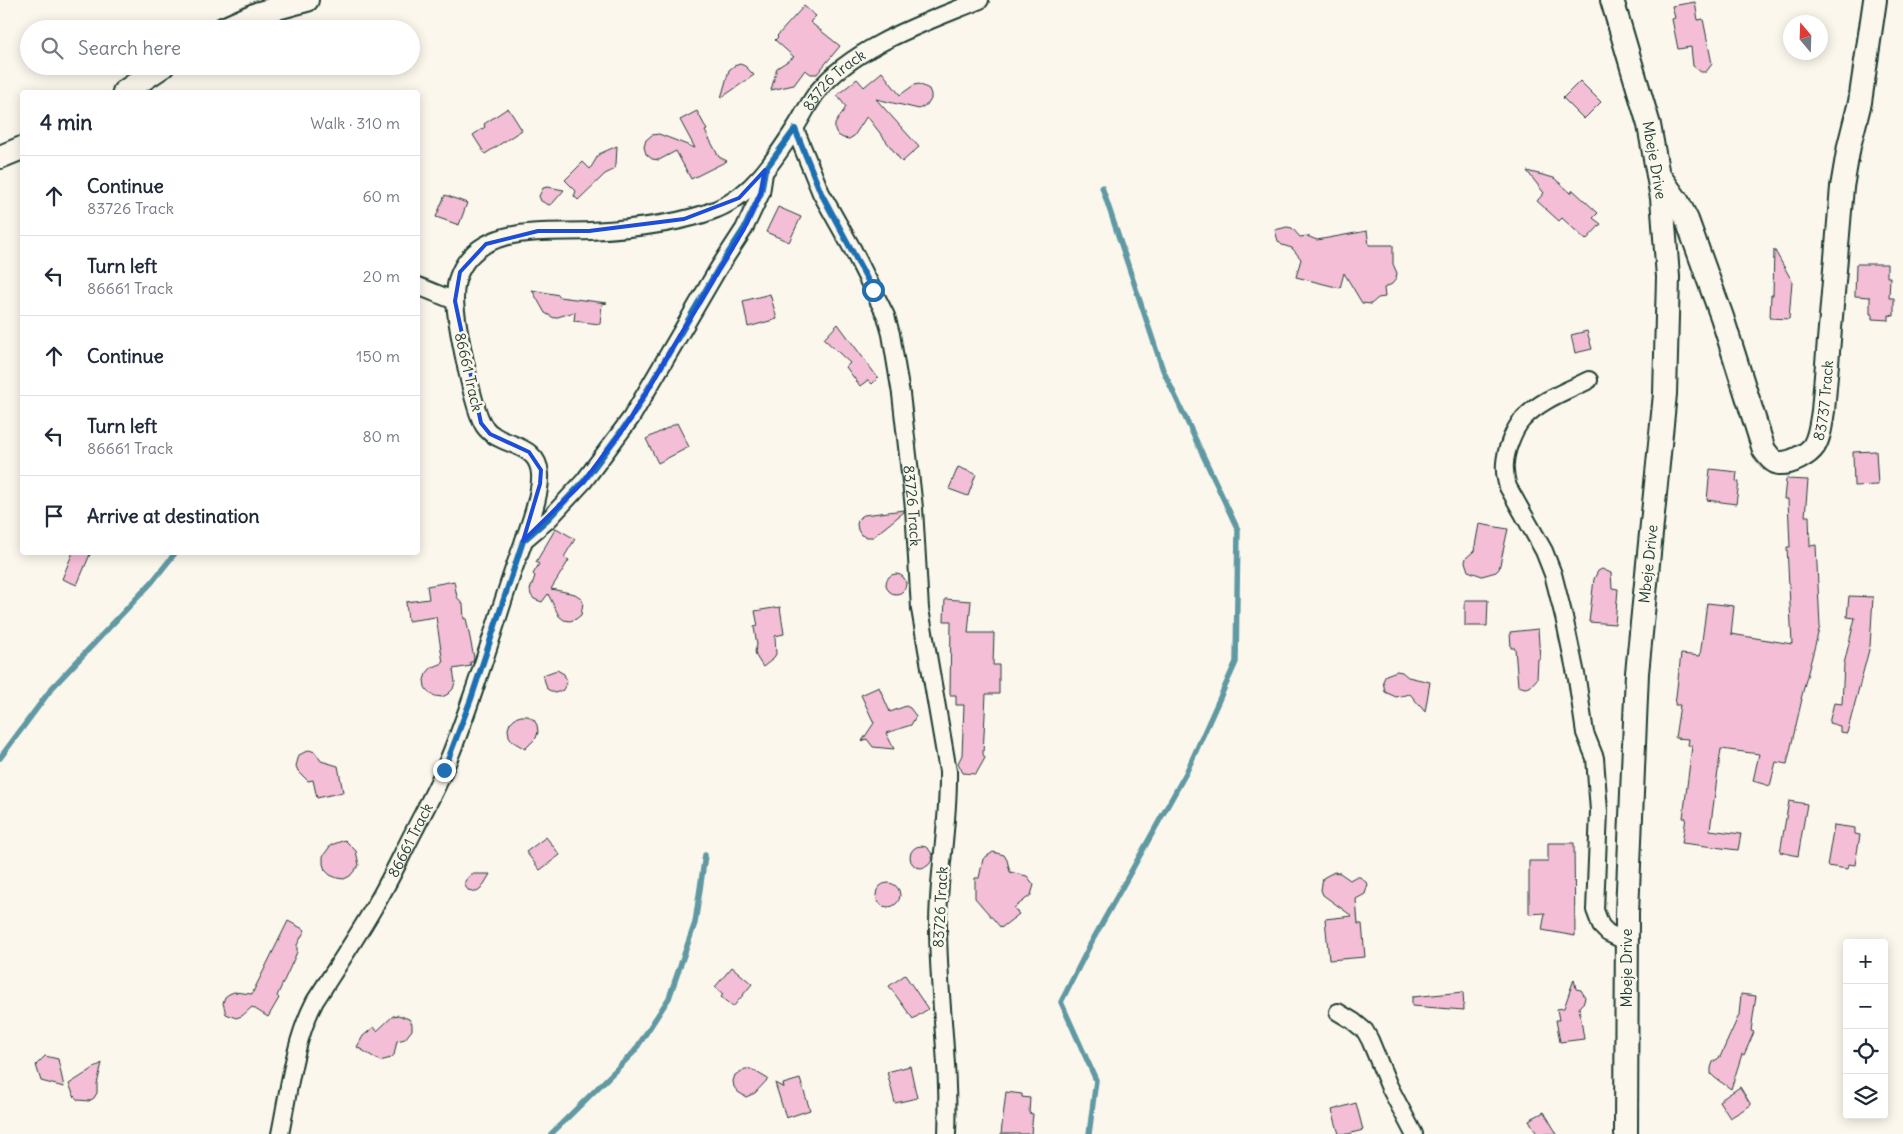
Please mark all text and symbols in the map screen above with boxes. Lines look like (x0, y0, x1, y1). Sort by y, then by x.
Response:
north arrow (1783, 15, 1828, 60)
search box (20, 20, 420, 75)
icon: search (38, 34, 66, 62)
text: Search here (78, 36, 181, 60)
street label: 83726 Track (798, 44, 869, 114)
text: 4 min (40, 109, 92, 136)
text: Walk · 310 m (310, 113, 400, 133)
street label: Mbeje Drive (1639, 120, 1672, 201)
text: Continue (87, 174, 164, 198)
icon: ahead (40, 182, 68, 210)
text: 60 m (362, 186, 400, 206)
text: 83726 Track (87, 198, 174, 218)
text: Turn left (87, 254, 157, 278)
icon: left (40, 262, 68, 290)
text: 20 m (363, 266, 400, 286)
text: 86661 Track (87, 278, 173, 298)
route start (862, 279, 885, 302)
street label: 86661 Track (451, 331, 487, 414)
icon: ahead (40, 342, 68, 370)
text: Continue (87, 344, 164, 368)
text: 150 m (356, 346, 400, 366)
street label: 83737 Track (1808, 359, 1837, 443)
text: Turn left (87, 414, 157, 438)
icon: left (40, 422, 68, 450)
text: 80 m (362, 426, 400, 446)
text: 86661 Track (87, 438, 173, 458)
street label: 83726 Track (900, 464, 926, 547)
icon: arrive (40, 502, 68, 530)
text: Arrive at destination (87, 504, 260, 528)
street label: Mbeje Drive (1634, 524, 1662, 604)
route end (433, 759, 456, 782)
street label: 86661 Track (383, 799, 437, 880)
street label: 83726 Track (928, 865, 952, 948)
street label: Mbeje Drive (1617, 929, 1636, 1007)
map controls (1843, 939, 1888, 1119)
button: + (1843, 939, 1888, 984)
button: − (1843, 984, 1888, 1029)
button: locate (1843, 1029, 1888, 1074)
button: layers (1843, 1074, 1888, 1119)

